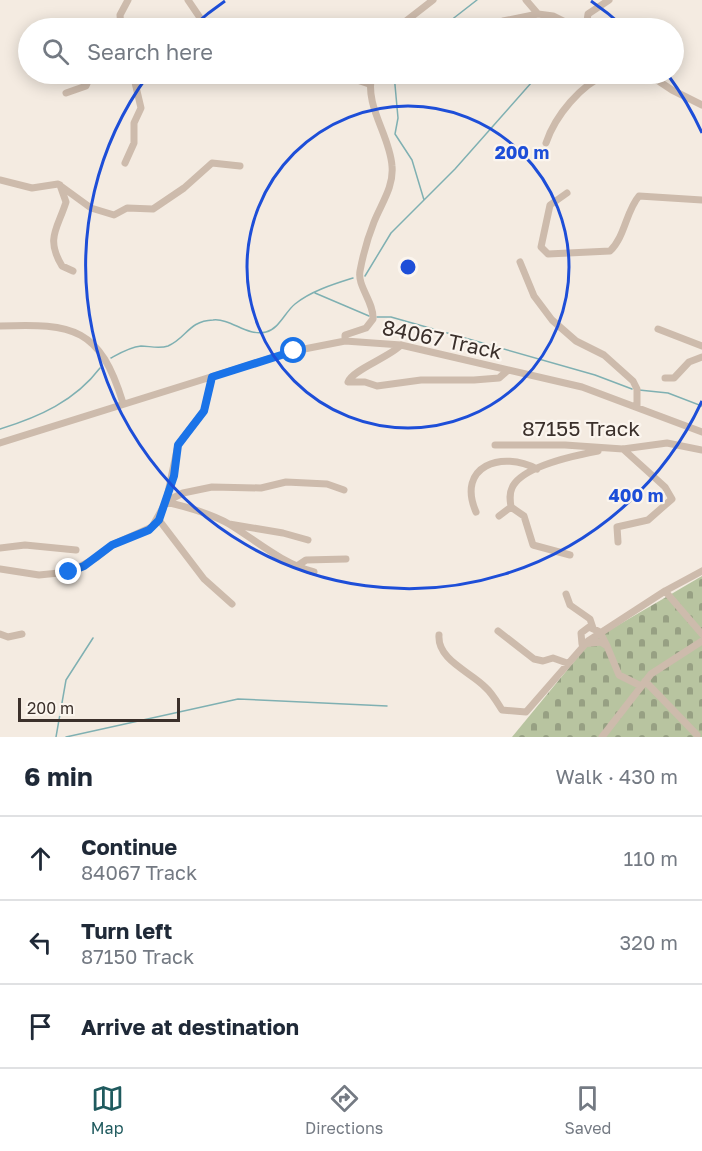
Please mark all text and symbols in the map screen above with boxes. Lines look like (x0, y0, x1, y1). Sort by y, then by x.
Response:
search box (18, 18, 684, 84)
icon: search (39, 35, 72, 68)
text: Search here (87, 38, 213, 65)
text: 200 m (495, 141, 549, 163)
centre of rings (398, 257, 418, 277)
street label: 84067 Track (380, 314, 505, 364)
route start (280, 337, 306, 363)
street label: 87155 Track (522, 415, 640, 441)
text: 400 m (609, 484, 663, 506)
route end (55, 558, 81, 584)
scale bar (18, 695, 180, 722)
text: 200 m (27, 698, 74, 718)
text: 6 min (24, 761, 93, 792)
text: Walk · 430 m (556, 764, 678, 788)
text: Continue (81, 833, 177, 860)
icon: ahead (24, 842, 57, 875)
text: 110 m (624, 846, 678, 870)
text: 84067 Track (81, 860, 197, 884)
text: Turn left (81, 917, 172, 944)
icon: left (24, 926, 57, 959)
text: 320 m (620, 930, 678, 954)
text: 87150 Track (81, 944, 194, 968)
icon: arrive (24, 1010, 57, 1043)
text: Arrive at destination (81, 1013, 299, 1040)
tab: Map (91, 1082, 124, 1138)
tab: Directions (305, 1082, 383, 1138)
tab: Saved (565, 1082, 611, 1138)

